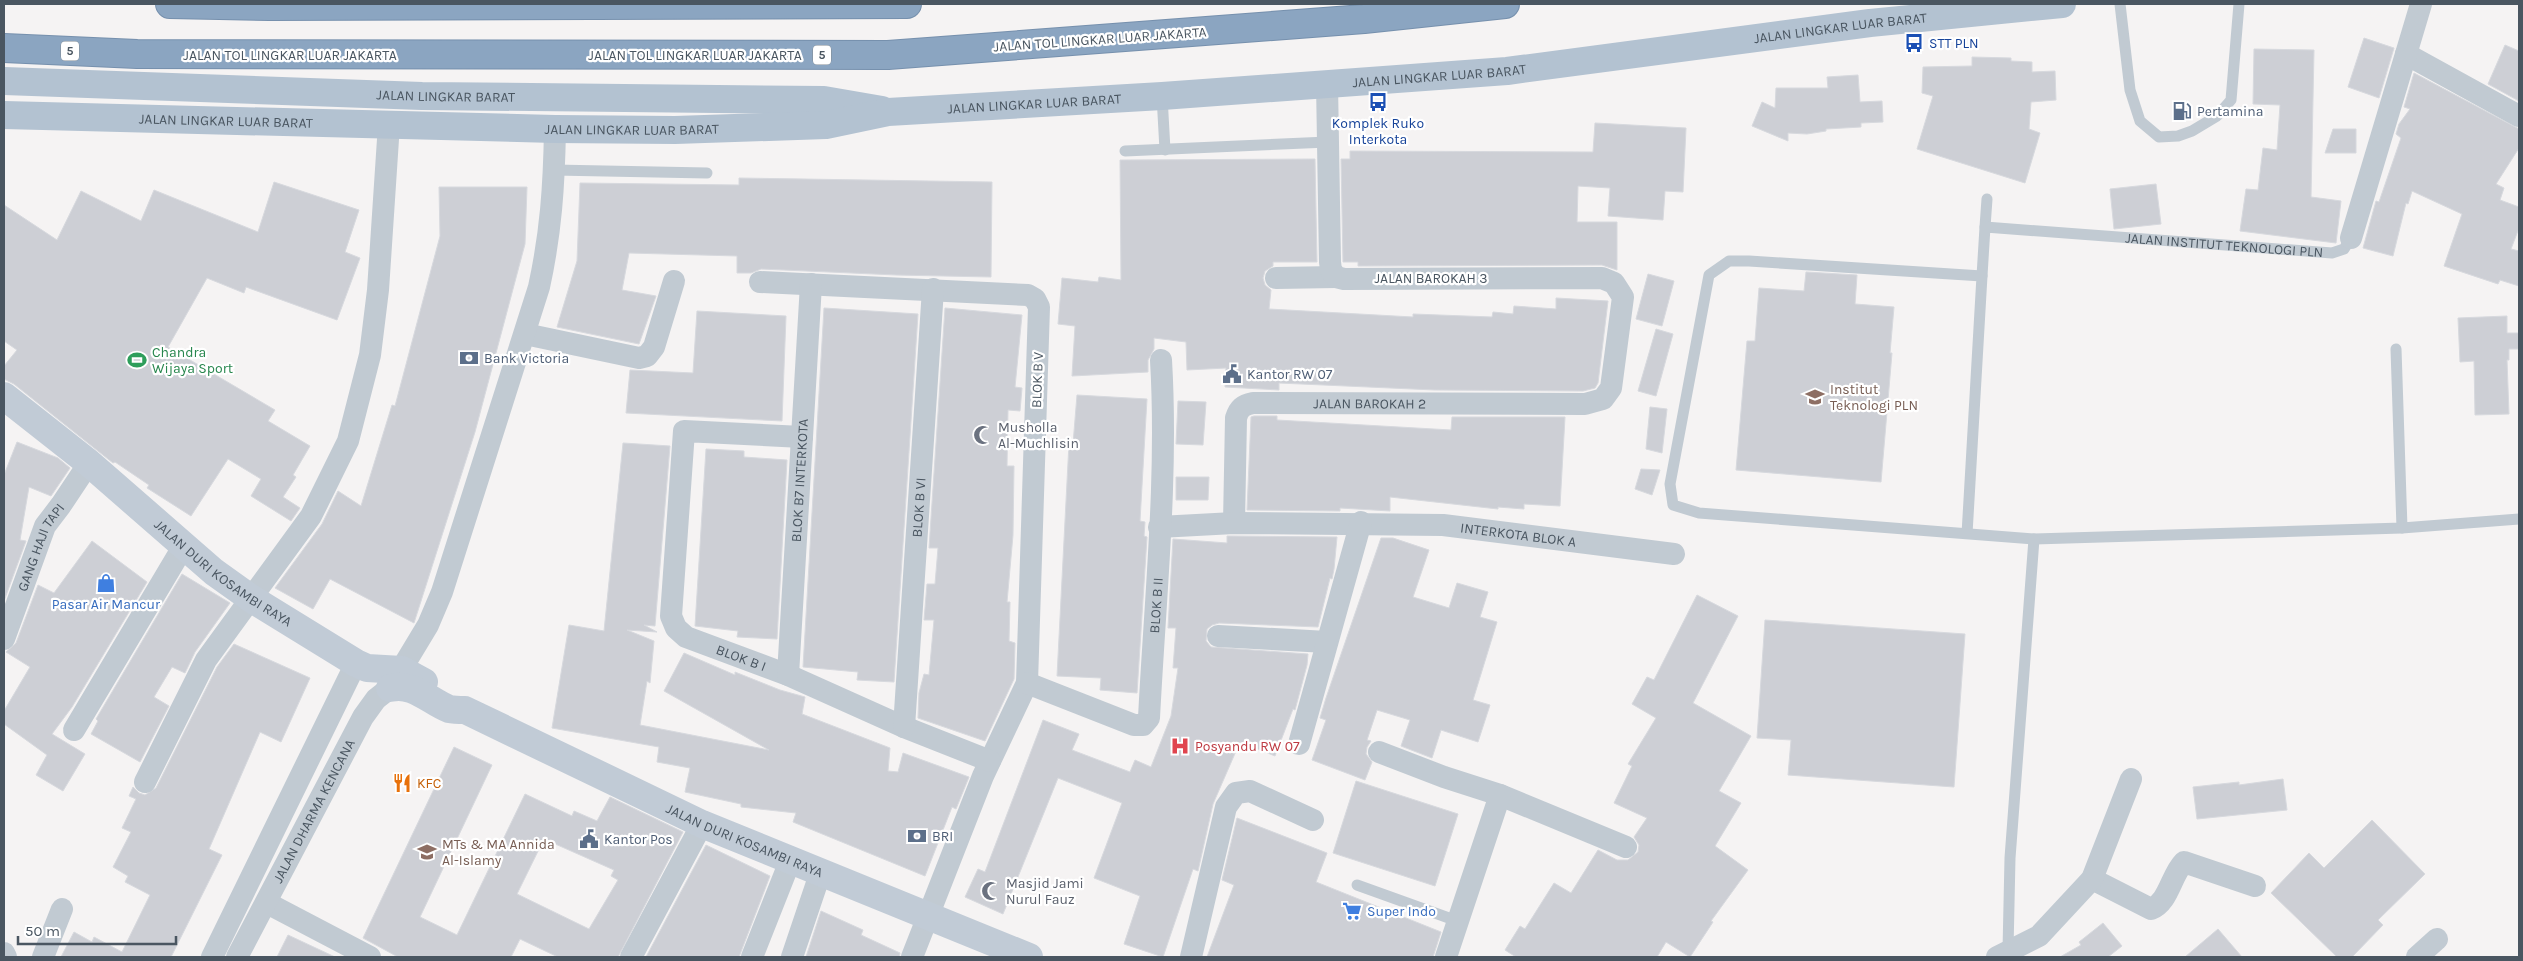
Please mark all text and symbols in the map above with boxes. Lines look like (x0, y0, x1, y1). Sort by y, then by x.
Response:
street label: JALAN LINGKAR LUAR BARAT (1753, 9, 1928, 47)
street label: JALAN TOL LINGKAR LUAR JAKARTA (993, 24, 1207, 55)
bus stop icon: STT PLN (1903, 32, 1925, 54)
place label: STT PLN (1929, 35, 1979, 52)
road number: 5 (61, 41, 79, 60)
road number: 5 (813, 46, 831, 64)
street label: JALAN TOL LINGKAR LUAR JAKARTA (183, 47, 397, 64)
street label: JALAN TOL LINGKAR LUAR JAKARTA (588, 47, 802, 64)
street label: JALAN LINGKAR LUAR BARAT (1352, 61, 1527, 91)
street label: JALAN LINGKAR BARAT (376, 86, 515, 106)
street label: JALAN LINGKAR LUAR BARAT (947, 90, 1122, 118)
bus stop icon: Komplek Ruko Interkota (1367, 91, 1389, 113)
fuel station icon: Pertamina (2171, 100, 2193, 122)
place label: Pertamina (2197, 103, 2263, 120)
street label: JALAN LINGKAR LUAR BARAT (139, 110, 313, 132)
place label: Komplek Ruko Interkota (1332, 115, 1424, 148)
street label: JALAN LINGKAR LUAR BARAT (544, 121, 719, 139)
street label: JALAN INSTITUT TEKNOLOGI PLN (2125, 230, 2324, 261)
street label: JALAN BAROKAH 3 (1374, 270, 1488, 287)
place label: Chandra Wijaya Sport (152, 344, 233, 377)
bank icon: Bank Victoria (458, 347, 480, 369)
sports icon: Chandra Wijaya Sport (126, 349, 148, 371)
place label: Bank Victoria (484, 350, 569, 367)
street label: BLOK B V (1028, 352, 1047, 408)
public building icon: Kantor RW 07 (1221, 363, 1243, 385)
place label: Kantor RW 07 (1247, 366, 1333, 383)
place label: Institut Teknologi PLN (1830, 381, 1918, 414)
school or university icon: Institut Teknologi PLN (1804, 386, 1826, 408)
street label: JALAN BAROKAH 2 (1313, 395, 1426, 413)
street label: BLOK B7 INTERKOTA (788, 418, 812, 543)
place label: Musholla Al-Muchlisin (998, 419, 1079, 452)
mosque icon: Musholla Al-Muchlisin (972, 424, 994, 446)
street label: BLOK B VI (909, 477, 929, 538)
street label: GANG HAJI TAPI (14, 500, 68, 594)
street label: JALAN DURI KOSAMBI RAYA (151, 516, 295, 631)
street label: INTERKOTA BLOK A (1459, 519, 1577, 551)
shop icon: Pasar Air Mancur (95, 572, 117, 594)
street label: BLOK B II (1146, 577, 1167, 634)
place label: Pasar Air Mancur (52, 596, 161, 613)
street label: BLOK B I (714, 641, 768, 675)
hospital icon: Posyandu RW 07 (1169, 735, 1191, 757)
street label: JALAN DHARMA KENCANA (269, 736, 359, 886)
place label: Posyandu RW 07 (1195, 738, 1300, 755)
restaurant icon: KFC (391, 772, 413, 794)
place label: KFC (417, 775, 441, 792)
street label: JALAN DURI KOSAMBI RAYA (663, 800, 825, 881)
bank icon: BRI (906, 825, 928, 847)
public building icon: Kantor Pos (578, 828, 600, 850)
place label: BRI (932, 828, 953, 845)
place label: Kantor Pos (604, 831, 673, 848)
place label: MTs & MA Annida Al-Islamy (442, 836, 555, 869)
school or university icon: MTs & MA Annida Al-Islamy (416, 841, 438, 863)
place label: Masjid Jami Nurul Fauz (1006, 875, 1084, 908)
mosque icon: Masjid Jami Nurul Fauz (980, 880, 1002, 902)
supermarket icon: Super Indo (1341, 900, 1363, 922)
place label: Super Indo (1367, 903, 1436, 920)
scale bar (18, 914, 175, 946)
text: 50 m (25, 922, 60, 940)

